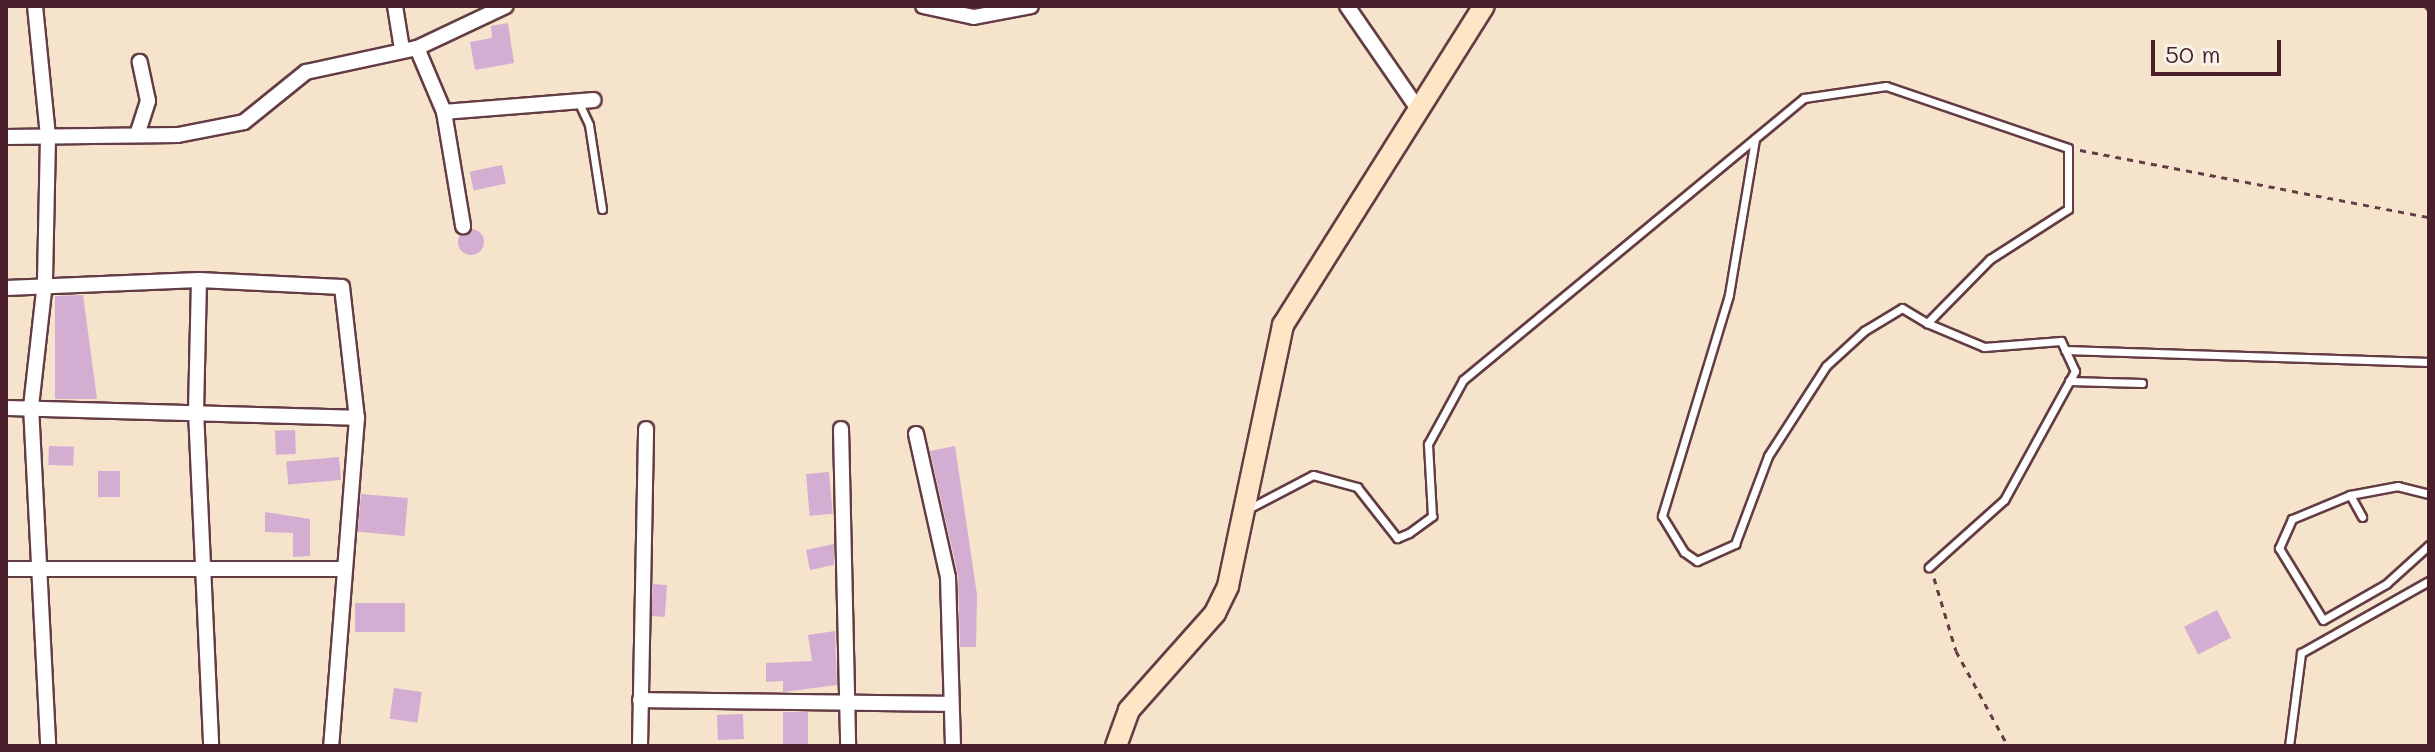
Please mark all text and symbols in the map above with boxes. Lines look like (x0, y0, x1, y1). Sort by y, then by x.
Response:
scale bar (2155, 24, 2285, 74)
text: 50 m (2165, 38, 2221, 69)

